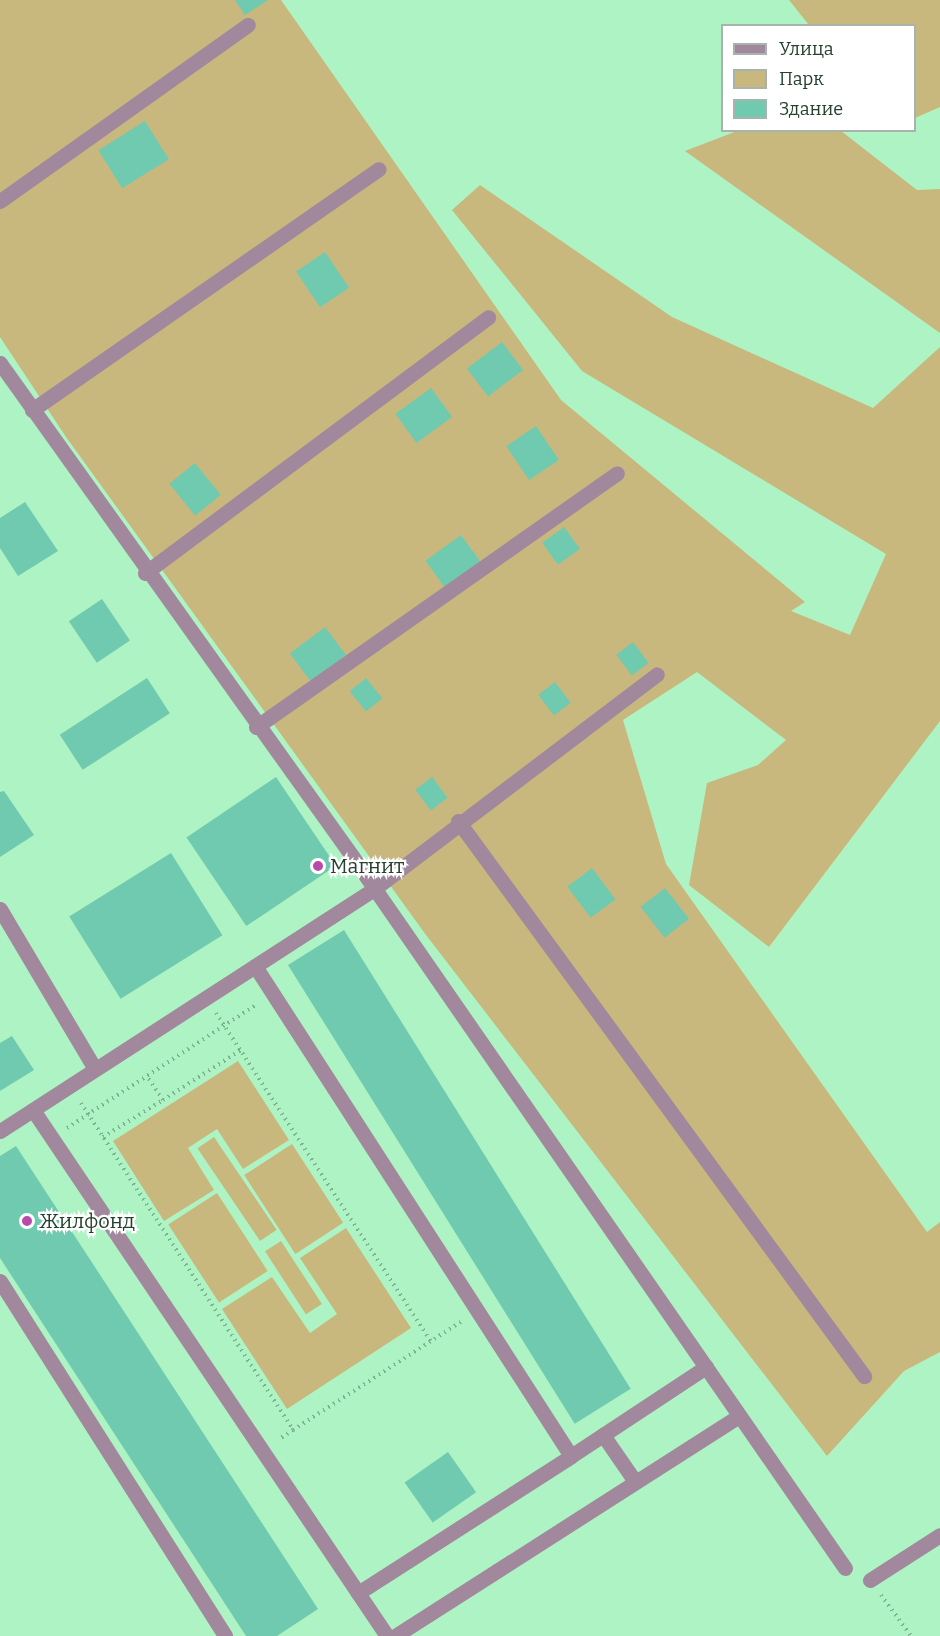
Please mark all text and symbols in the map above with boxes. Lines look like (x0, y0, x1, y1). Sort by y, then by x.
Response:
legend (721, 24, 916, 132)
text: Улица (779, 38, 834, 60)
text: Парк (779, 68, 824, 90)
text: Здание (779, 98, 843, 120)
place label: Магнит (330, 854, 404, 878)
marker: Магнит (311, 859, 325, 873)
place label: Жилфонд (39, 1209, 135, 1233)
marker: Жилфонд (20, 1214, 34, 1228)

